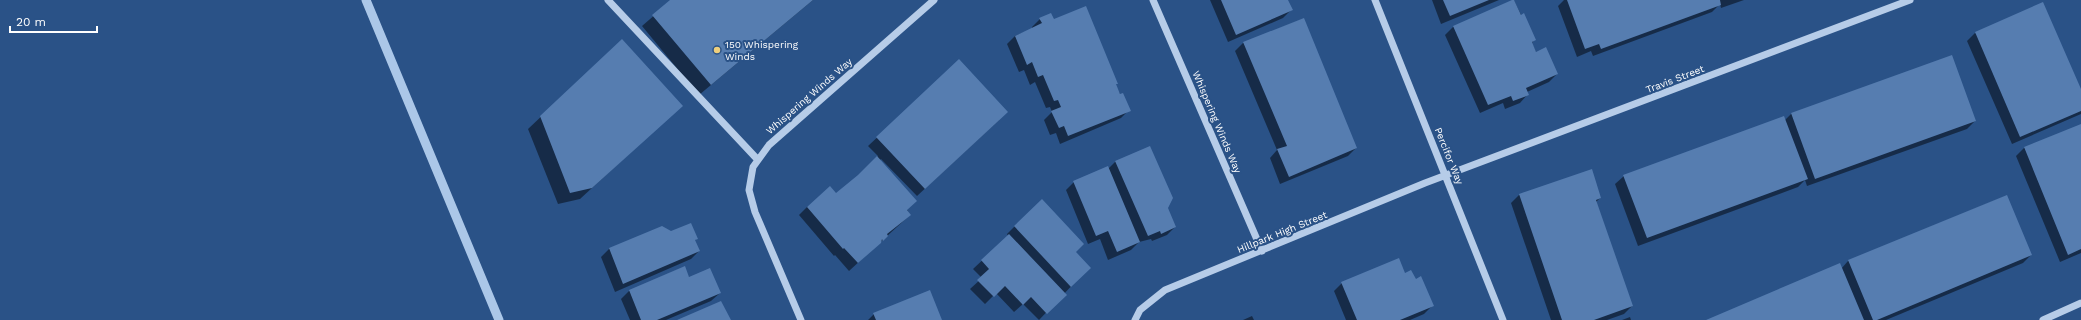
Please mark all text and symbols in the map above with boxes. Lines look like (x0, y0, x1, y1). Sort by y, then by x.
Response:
scale bar (10, 8, 97, 34)
text: 20 m (16, 15, 46, 29)
place label: 150 Whispering Winds (725, 39, 799, 62)
marker: 150 Whispering Winds (712, 45, 722, 55)
street label: Whispering Winds Way (764, 55, 855, 136)
street label: Travis Street (1644, 63, 1706, 95)
street label: Whispering Winds Way (1190, 69, 1244, 176)
street label: Percifor Way (1433, 126, 1466, 187)
street label: Hillpark High Street (1235, 209, 1329, 255)

